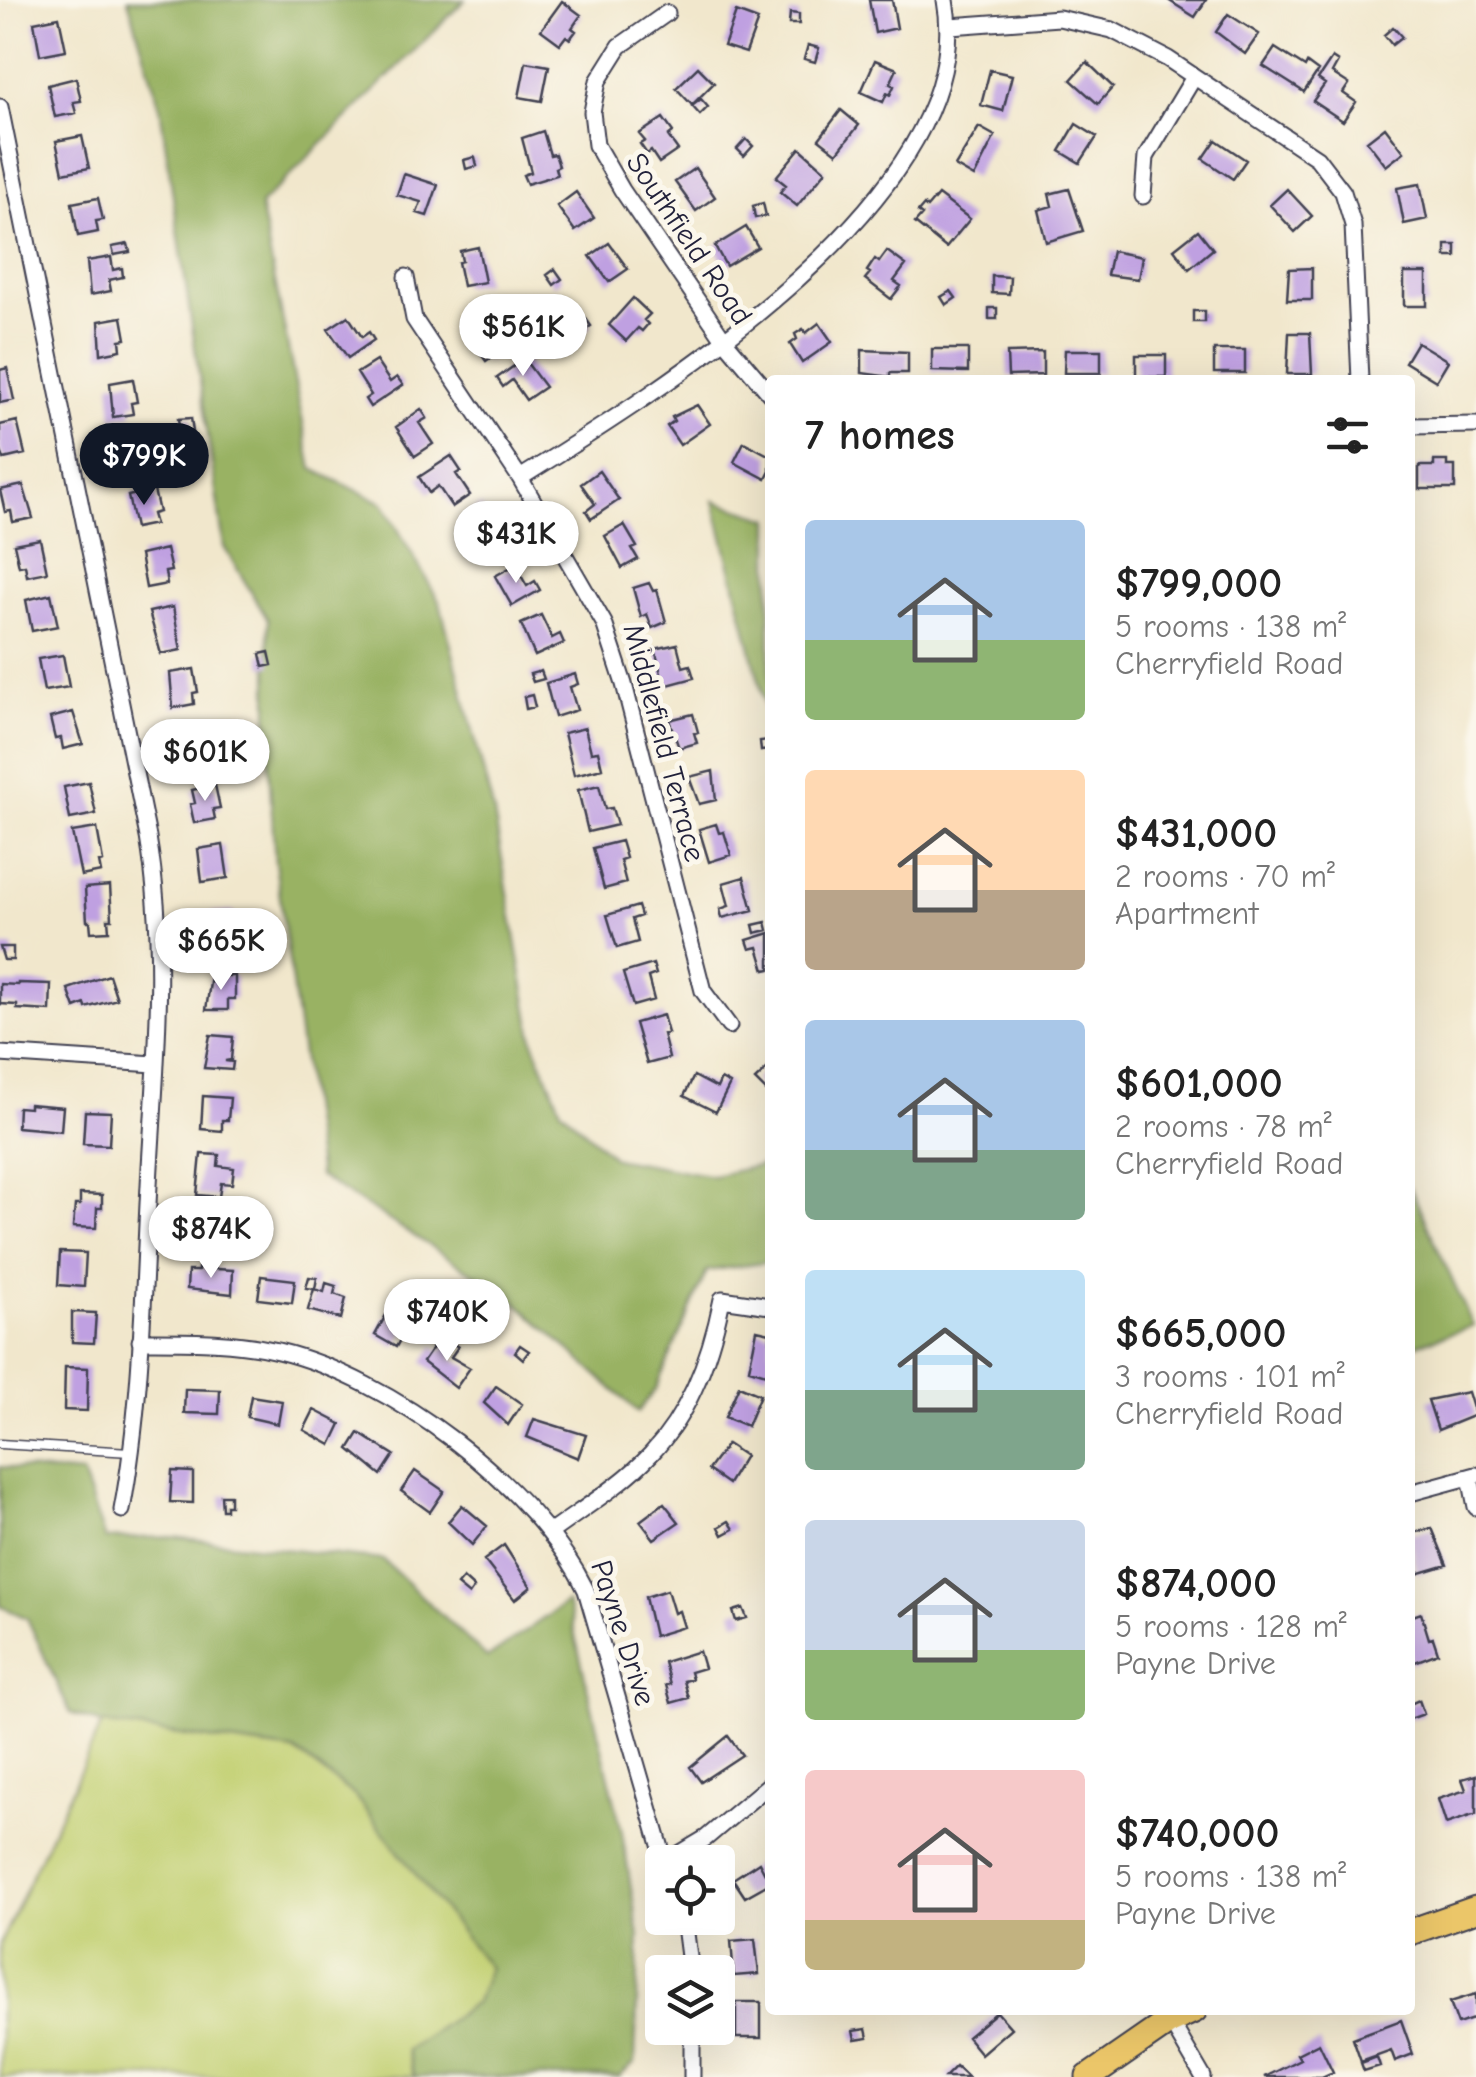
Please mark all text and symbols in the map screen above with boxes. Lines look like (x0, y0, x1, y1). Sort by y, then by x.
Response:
street label: Southfield Road (619, 146, 759, 332)
pin: $561K (453, 294, 593, 379)
text: $561K (481, 308, 565, 345)
icon: filters (1320, 408, 1375, 463)
text: 7 homes (805, 411, 955, 460)
pin: $799K (74, 423, 214, 508)
text: $799K (102, 437, 186, 474)
pin: $431K (446, 501, 586, 586)
text: $431K (476, 515, 556, 552)
text: $799,000 (1115, 559, 1282, 608)
icon: home (885, 560, 1005, 680)
text: 5 rooms · 138 m² (1115, 608, 1346, 645)
street label: Middlefield Terrace (615, 620, 713, 866)
text: Cherryfield Road (1115, 645, 1344, 682)
pin: $601K (135, 719, 275, 804)
text: $601K (163, 733, 247, 770)
text: $431,000 (1115, 809, 1277, 858)
icon: home (885, 810, 1005, 930)
text: 2 rooms · 70 m² (1115, 858, 1335, 895)
text: Apartment (1115, 895, 1258, 932)
pin: $665K (151, 908, 291, 993)
text: $665K (177, 922, 265, 959)
text: $601,000 (1115, 1059, 1283, 1108)
icon: home (885, 1060, 1005, 1180)
text: 2 rooms · 78 m² (1115, 1108, 1332, 1145)
text: Cherryfield Road (1115, 1145, 1344, 1182)
pin: $874K (141, 1196, 281, 1281)
text: $874K (171, 1210, 251, 1247)
pin: $740K (377, 1279, 517, 1364)
text: $740K (406, 1293, 488, 1330)
text: $665,000 (1115, 1309, 1287, 1358)
icon: home (885, 1310, 1005, 1430)
text: 3 rooms · 101 m² (1115, 1358, 1345, 1395)
text: Cherryfield Road (1115, 1395, 1344, 1432)
street label: Payne Drive (583, 1556, 663, 1710)
text: $874,000 (1115, 1559, 1277, 1608)
icon: home (885, 1560, 1005, 1680)
text: 5 rooms · 128 m² (1115, 1608, 1347, 1645)
text: Payne Drive (1115, 1645, 1276, 1682)
text: $740,000 (1115, 1809, 1280, 1858)
icon: home (885, 1810, 1005, 1930)
map controls (645, 1845, 735, 2045)
button: locate (645, 1845, 735, 1935)
text: 5 rooms · 138 m² (1115, 1858, 1346, 1895)
text: Payne Drive (1115, 1895, 1276, 1932)
button: layers (645, 1955, 735, 2045)

